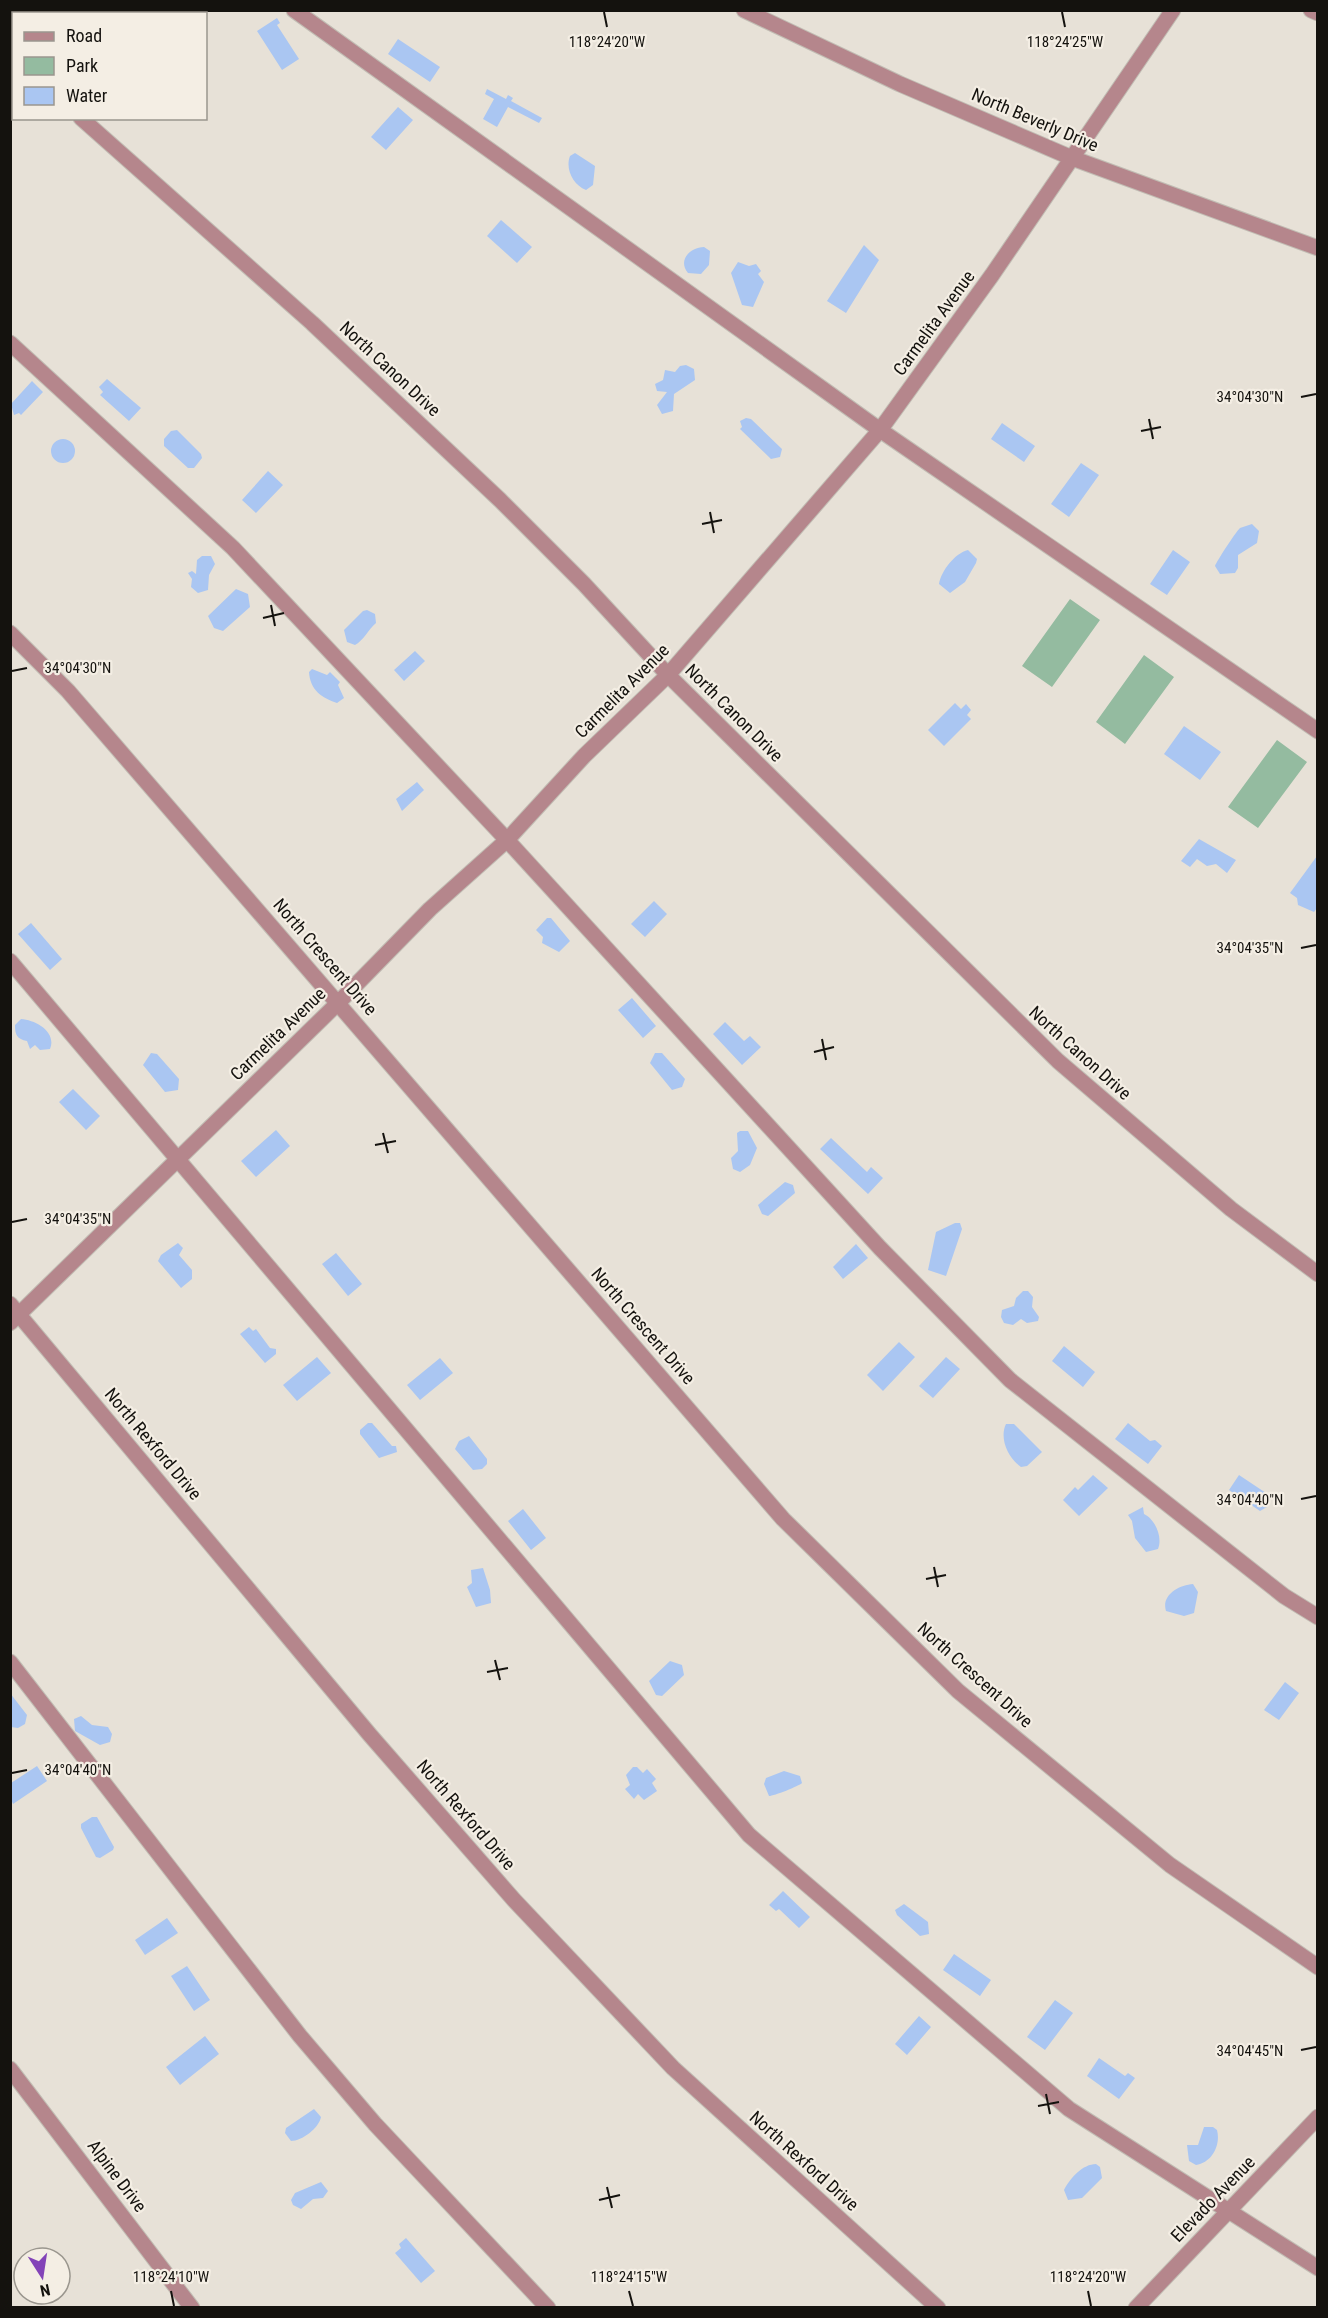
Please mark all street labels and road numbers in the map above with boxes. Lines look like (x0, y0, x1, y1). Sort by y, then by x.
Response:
street label: North Beverly Drive (969, 83, 1102, 156)
street label: Carmelita Avenue (889, 266, 979, 379)
street label: North Canon Drive (336, 317, 445, 421)
street label: Carmelita Avenue (570, 639, 673, 742)
street label: North Canon Drive (681, 659, 788, 766)
street label: North Crescent Drive (269, 894, 382, 1019)
street label: Carmelita Avenue (226, 983, 330, 1084)
street label: North Canon Drive (1025, 1001, 1136, 1104)
street label: North Crescent Drive (587, 1263, 700, 1388)
street label: North Rexford Drive (101, 1384, 206, 1504)
street label: North Crescent Drive (914, 1618, 1037, 1732)
street label: North Rexford Drive (413, 1755, 520, 1874)
street label: North Rexford Drive (746, 2106, 863, 2215)
street label: Alpine Drive (84, 2136, 151, 2216)
street label: Elevado Avenue (1166, 2151, 1259, 2246)

